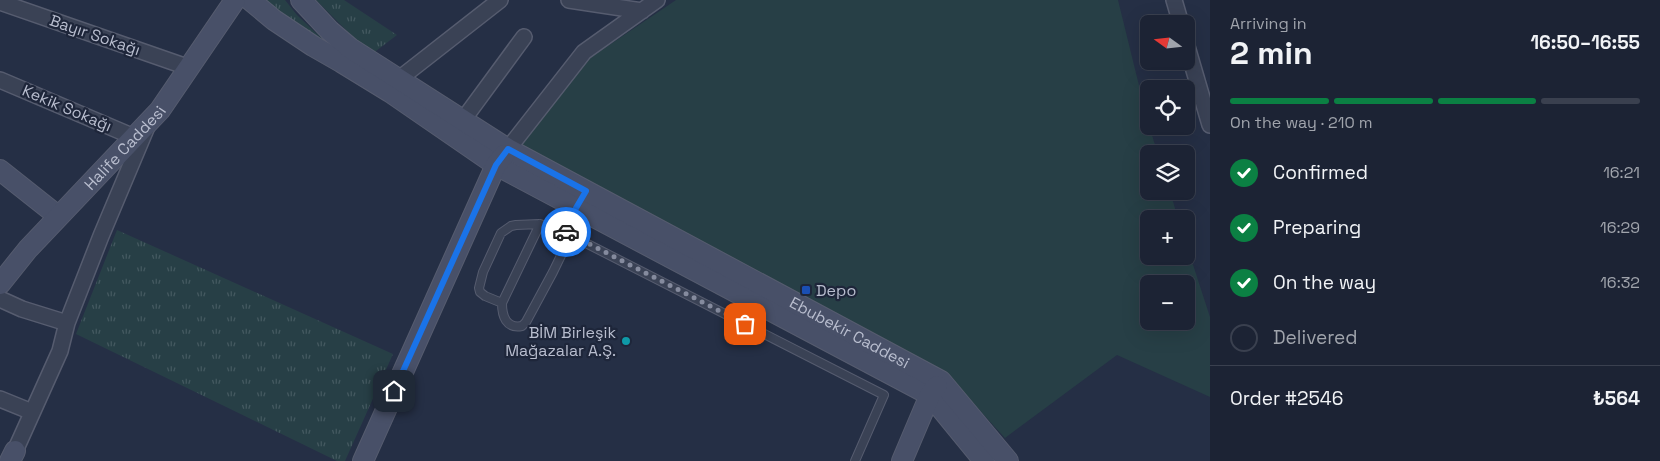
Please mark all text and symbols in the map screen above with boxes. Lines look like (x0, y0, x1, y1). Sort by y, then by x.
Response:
street label: Bayır Sokağı (47, 10, 143, 60)
text: Arriving in (1230, 13, 1307, 34)
north arrow (1140, 15, 1195, 70)
map controls (1140, 15, 1195, 330)
text: 16:50–16:55 (1530, 30, 1640, 55)
text: 2 min (1230, 33, 1313, 73)
street label: Kekik Sokağı (19, 80, 115, 136)
button: locate (1140, 80, 1195, 135)
street label: Halife Caddesi (79, 101, 171, 194)
text: On the way · 210 m (1230, 112, 1373, 133)
button: layers (1140, 145, 1195, 200)
icon: check (1230, 159, 1258, 187)
text: Confirmed (1273, 160, 1368, 185)
text: 16:21 (1603, 162, 1640, 183)
courier (541, 207, 591, 257)
button: + (1140, 210, 1195, 265)
icon: check (1230, 214, 1258, 242)
text: Preparing (1273, 215, 1361, 240)
text: 16:29 (1600, 217, 1640, 238)
icon: car (552, 218, 580, 246)
icon: check (1230, 269, 1258, 297)
text: On the way (1273, 270, 1376, 295)
text: 16:32 (1600, 272, 1640, 293)
button: − (1140, 275, 1195, 330)
place label: Depo (816, 280, 856, 301)
marker: Depo (800, 284, 812, 296)
street label: Ebubekir Caddesi (786, 291, 914, 373)
pin (724, 303, 766, 345)
icon: bag (731, 310, 759, 338)
place label: BİM Birleşik Mağazalar A.Ş. (505, 322, 616, 361)
text: Delivered (1273, 325, 1358, 350)
marker: BİM Birleşik Mağazalar A.Ş. (620, 335, 632, 347)
pin (373, 370, 415, 412)
icon: home (380, 377, 408, 405)
text: Order #2546 (1230, 386, 1343, 411)
text: ₺564 (1593, 386, 1640, 411)

